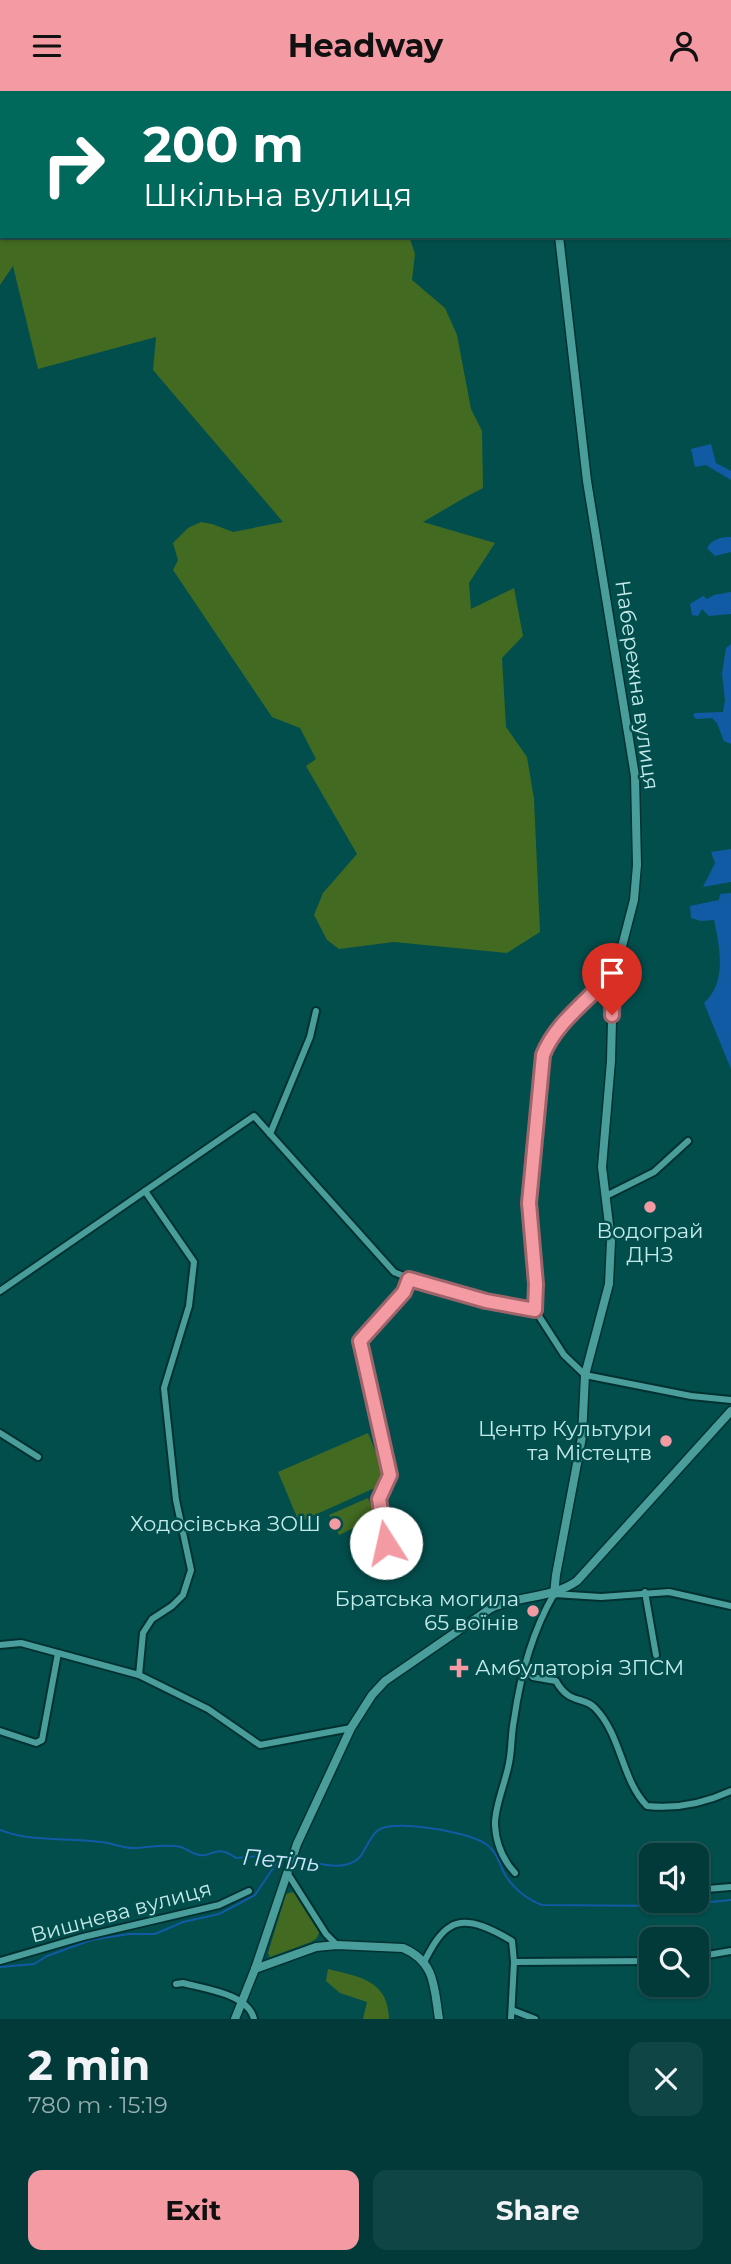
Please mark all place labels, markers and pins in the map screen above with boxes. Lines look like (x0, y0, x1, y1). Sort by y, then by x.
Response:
pin (582, 943, 642, 1015)
marker: Водограй ДНЗ (642, 1199, 658, 1215)
place label: Водограй ДНЗ (596, 1218, 704, 1267)
place label: Центр Культури та Містецтв (478, 1416, 652, 1465)
marker: Центр Культури та Містецтв (658, 1433, 674, 1449)
place label: Ходосівська ЗОШ (130, 1511, 321, 1536)
marker: Ходосівська ЗОШ (327, 1516, 343, 1532)
place label: Братська могила 65 воїнів (334, 1586, 519, 1635)
marker: Братська могила 65 воїнів (525, 1603, 541, 1619)
place label: Амбулаторія ЗПСМ (475, 1655, 684, 1680)
marker: Амбулаторія ЗПСМ (449, 1658, 469, 1678)

